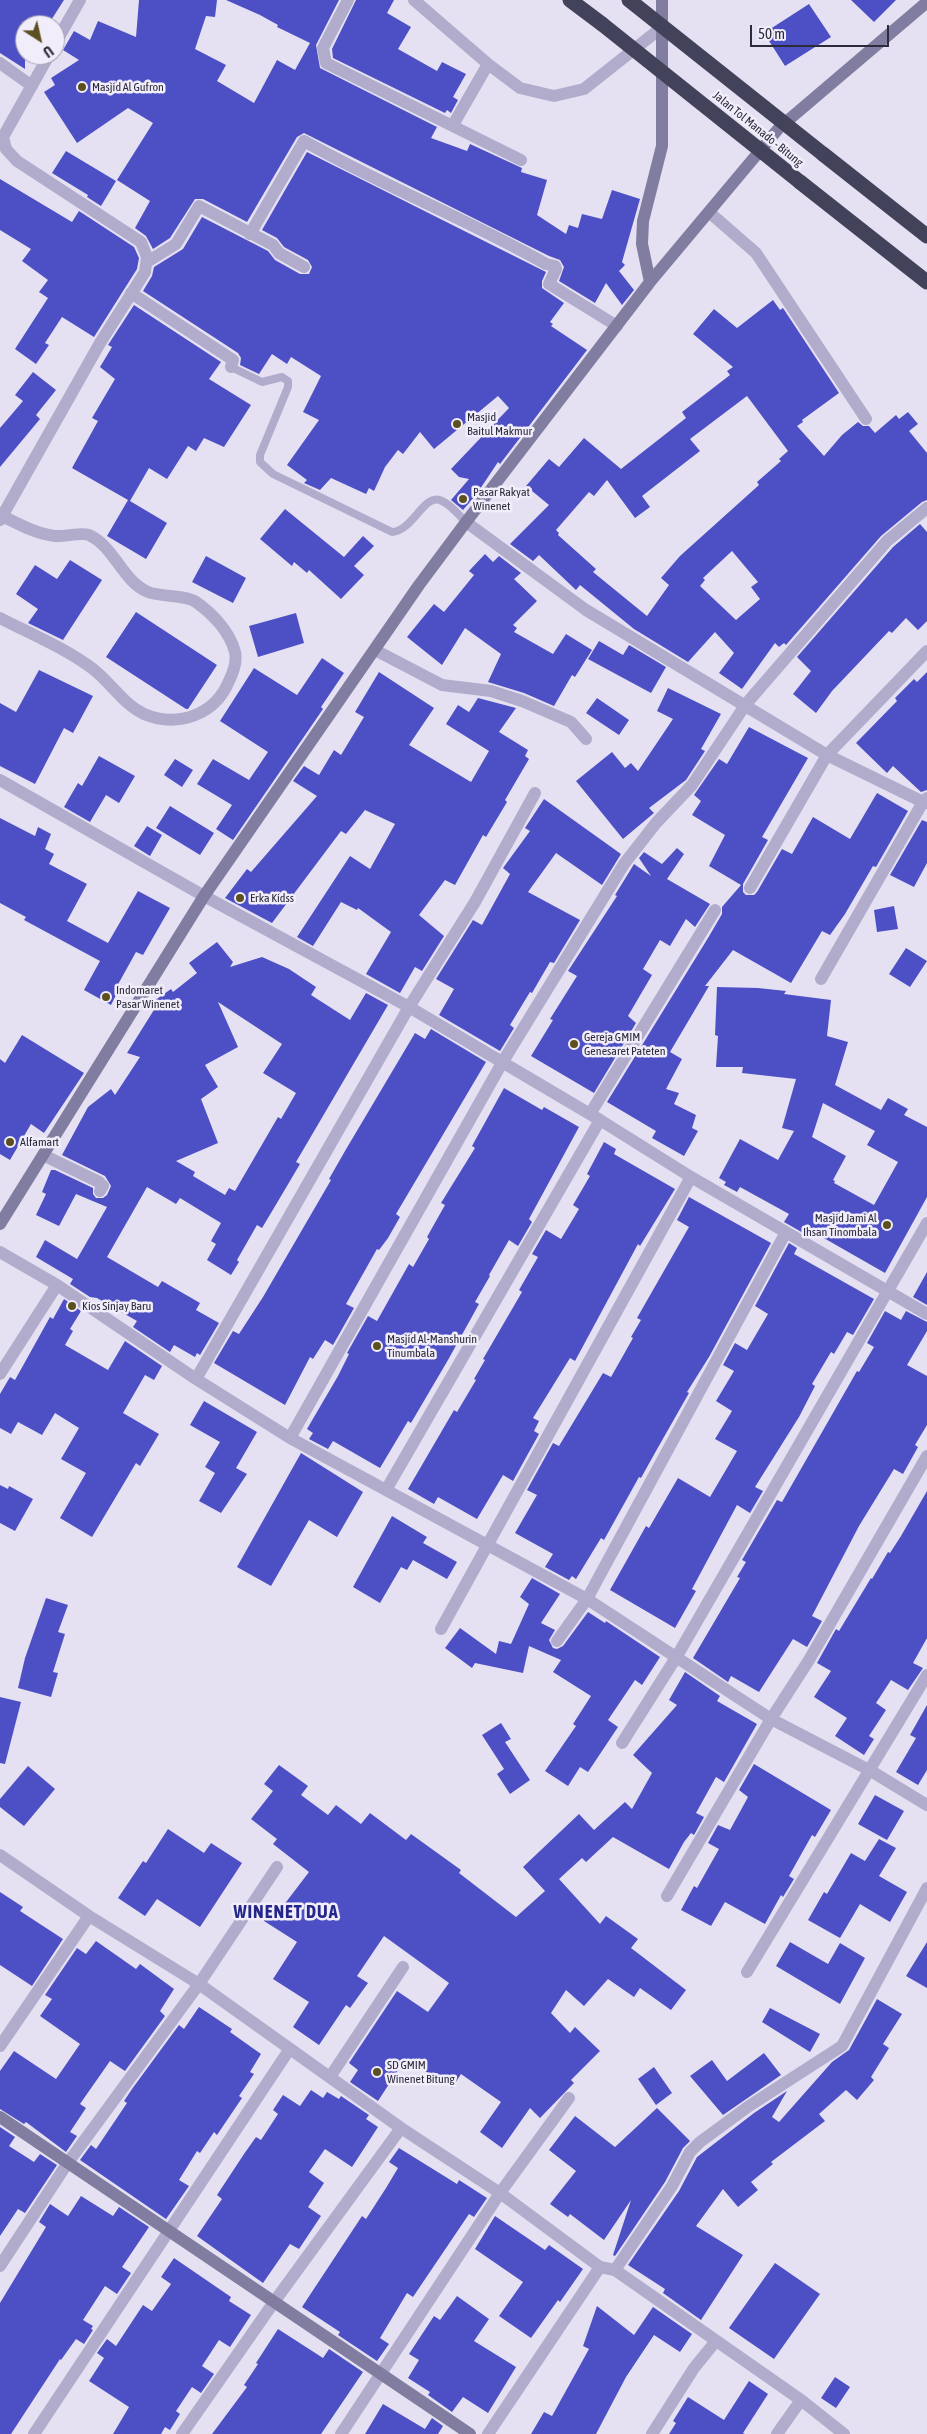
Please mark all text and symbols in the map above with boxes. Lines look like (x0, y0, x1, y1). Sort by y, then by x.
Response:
north arrow (15, 15, 65, 65)
scale bar (752, 15, 891, 47)
text: 50 m (758, 25, 785, 42)
text: U (40, 43, 56, 60)
place label: Masjid Al Gufron (92, 80, 164, 94)
marker: Masjid Al Gufron (76, 81, 88, 93)
street label: Jalan Tol Manado - Bitung (710, 88, 806, 170)
place label: Masjid Baitul Makmur (467, 410, 532, 438)
marker: Masjid Baitul Makmur (451, 418, 463, 430)
place label: Pasar Rakyat Winenet (473, 485, 530, 513)
marker: Pasar Rakyat Winenet (457, 493, 469, 505)
place label: Erka Kidss (250, 891, 294, 905)
marker: Erka Kidss (234, 892, 246, 904)
place label: Indomaret Pasar Winenet (116, 983, 180, 1011)
marker: Indomaret Pasar Winenet (100, 991, 112, 1003)
place label: Gereja GMIM Genesaret Pateten (584, 1030, 666, 1058)
marker: Gereja GMIM Genesaret Pateten (568, 1038, 580, 1050)
place label: Alfamart (20, 1135, 59, 1149)
marker: Alfamart (4, 1136, 16, 1148)
place label: Masjid Jami Al Ihsan Tinombala (803, 1211, 877, 1239)
marker: Masjid Jami Al Ihsan Tinombala (881, 1219, 893, 1231)
place label: Kios Sinjay Baru (82, 1299, 151, 1313)
marker: Kios Sinjay Baru (66, 1300, 78, 1312)
place label: Masjid Al-Manshurin Tinumbala (387, 1332, 477, 1360)
marker: Masjid Al-Manshurin Tinumbala (371, 1340, 383, 1352)
district label: WINENET DUA (232, 1901, 340, 1923)
place label: SD GMIM Winenet Bitung (387, 2058, 455, 2086)
marker: SD GMIM Winenet Bitung (371, 2066, 383, 2078)

